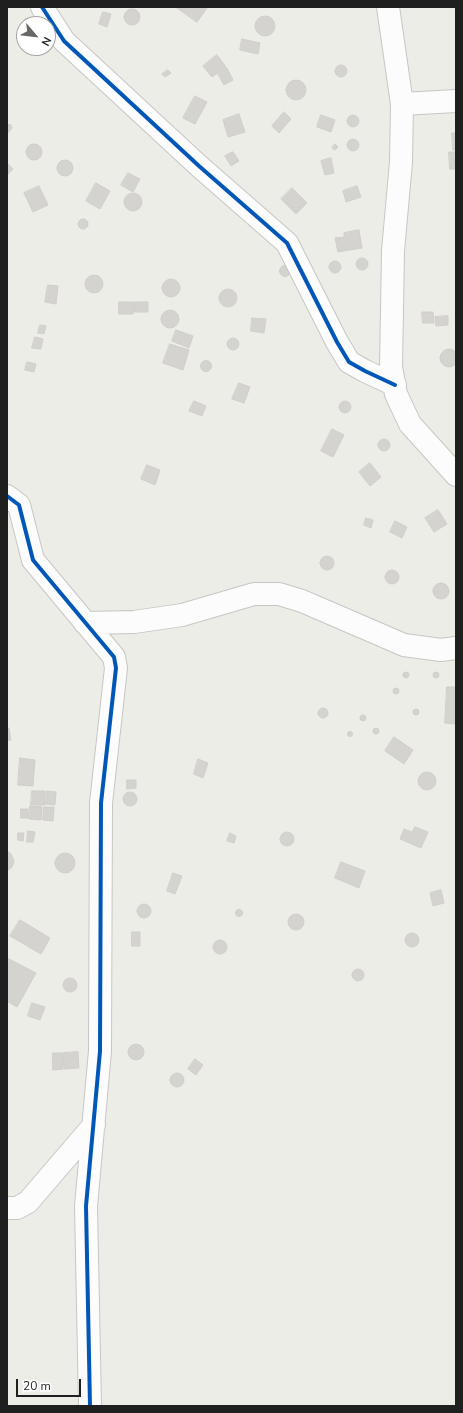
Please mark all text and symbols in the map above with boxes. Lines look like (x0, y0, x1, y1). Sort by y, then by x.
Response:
north arrow (16, 16, 56, 56)
text: N (38, 34, 55, 49)
scale bar (18, 1371, 83, 1397)
text: 20 m (23, 1378, 51, 1394)

